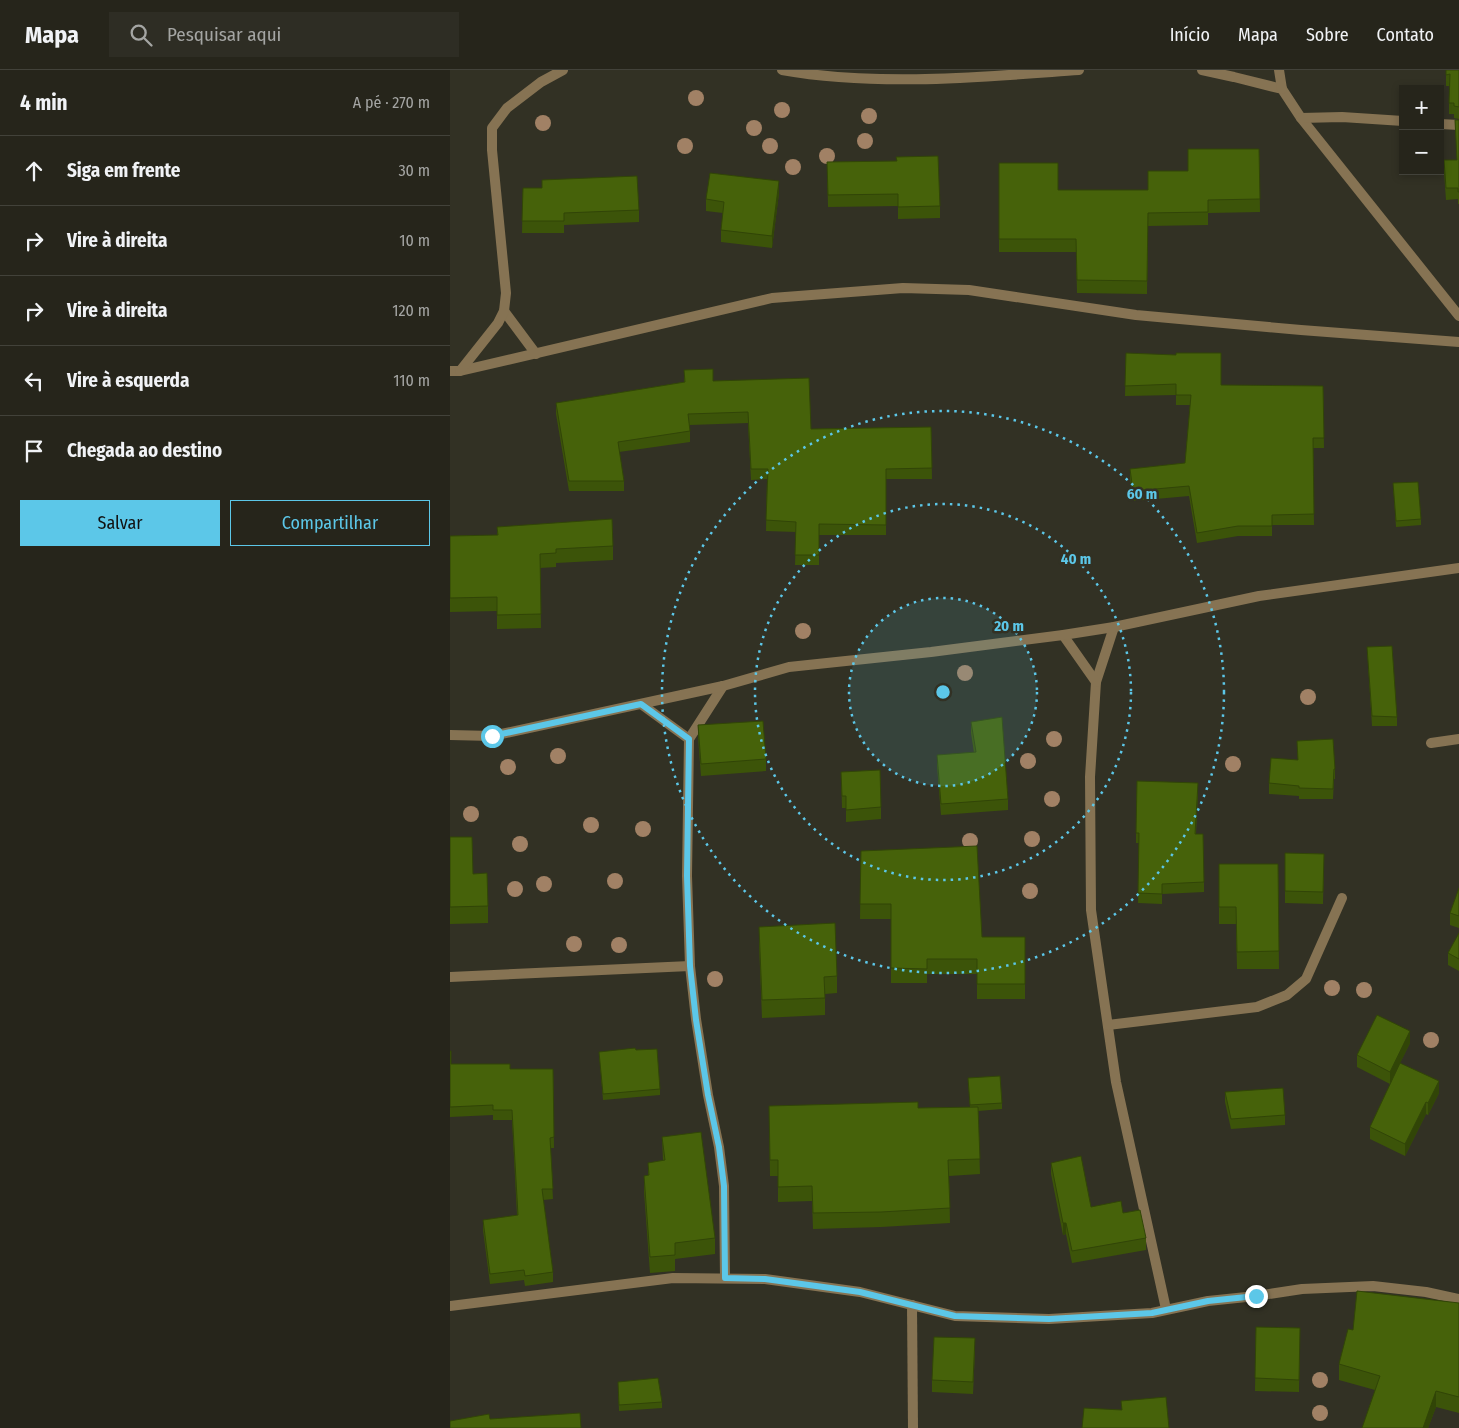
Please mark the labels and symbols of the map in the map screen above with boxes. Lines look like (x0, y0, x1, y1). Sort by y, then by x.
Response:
text: 60 m (1127, 485, 1157, 503)
text: 40 m (1061, 550, 1091, 568)
text: 20 m (993, 617, 1024, 635)
centre of rings (934, 683, 952, 701)
route start (481, 725, 504, 748)
route end (1245, 1285, 1268, 1308)

